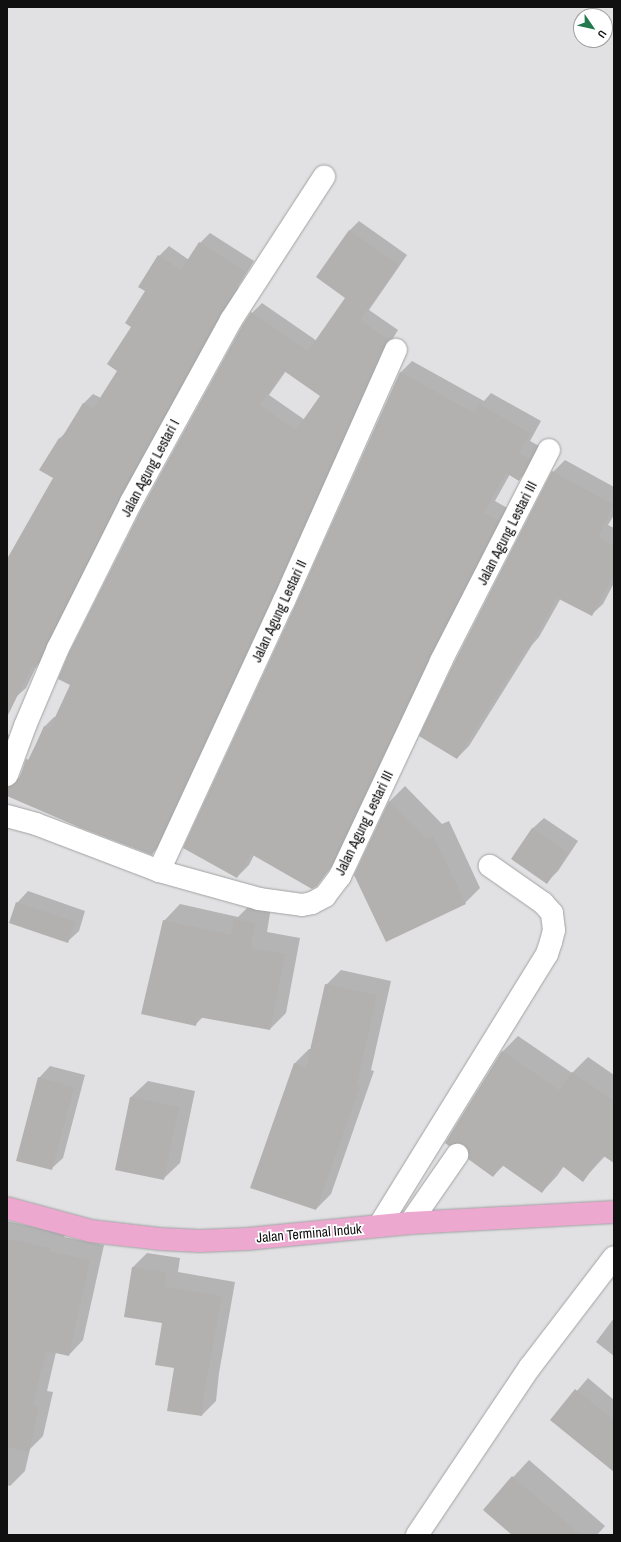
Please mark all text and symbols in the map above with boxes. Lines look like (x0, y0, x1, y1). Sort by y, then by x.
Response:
north arrow (573, 8, 613, 48)
text: U (594, 28, 610, 41)
street label: Jalan Agung Lestari I (117, 416, 183, 520)
street label: Jalan Agung Lestari III (473, 478, 541, 588)
street label: Jalan Agung Lestari II (248, 557, 310, 665)
street label: Jalan Agung Lestari III (331, 768, 397, 878)
street label: Jalan Terminal Induk (256, 1220, 362, 1246)

